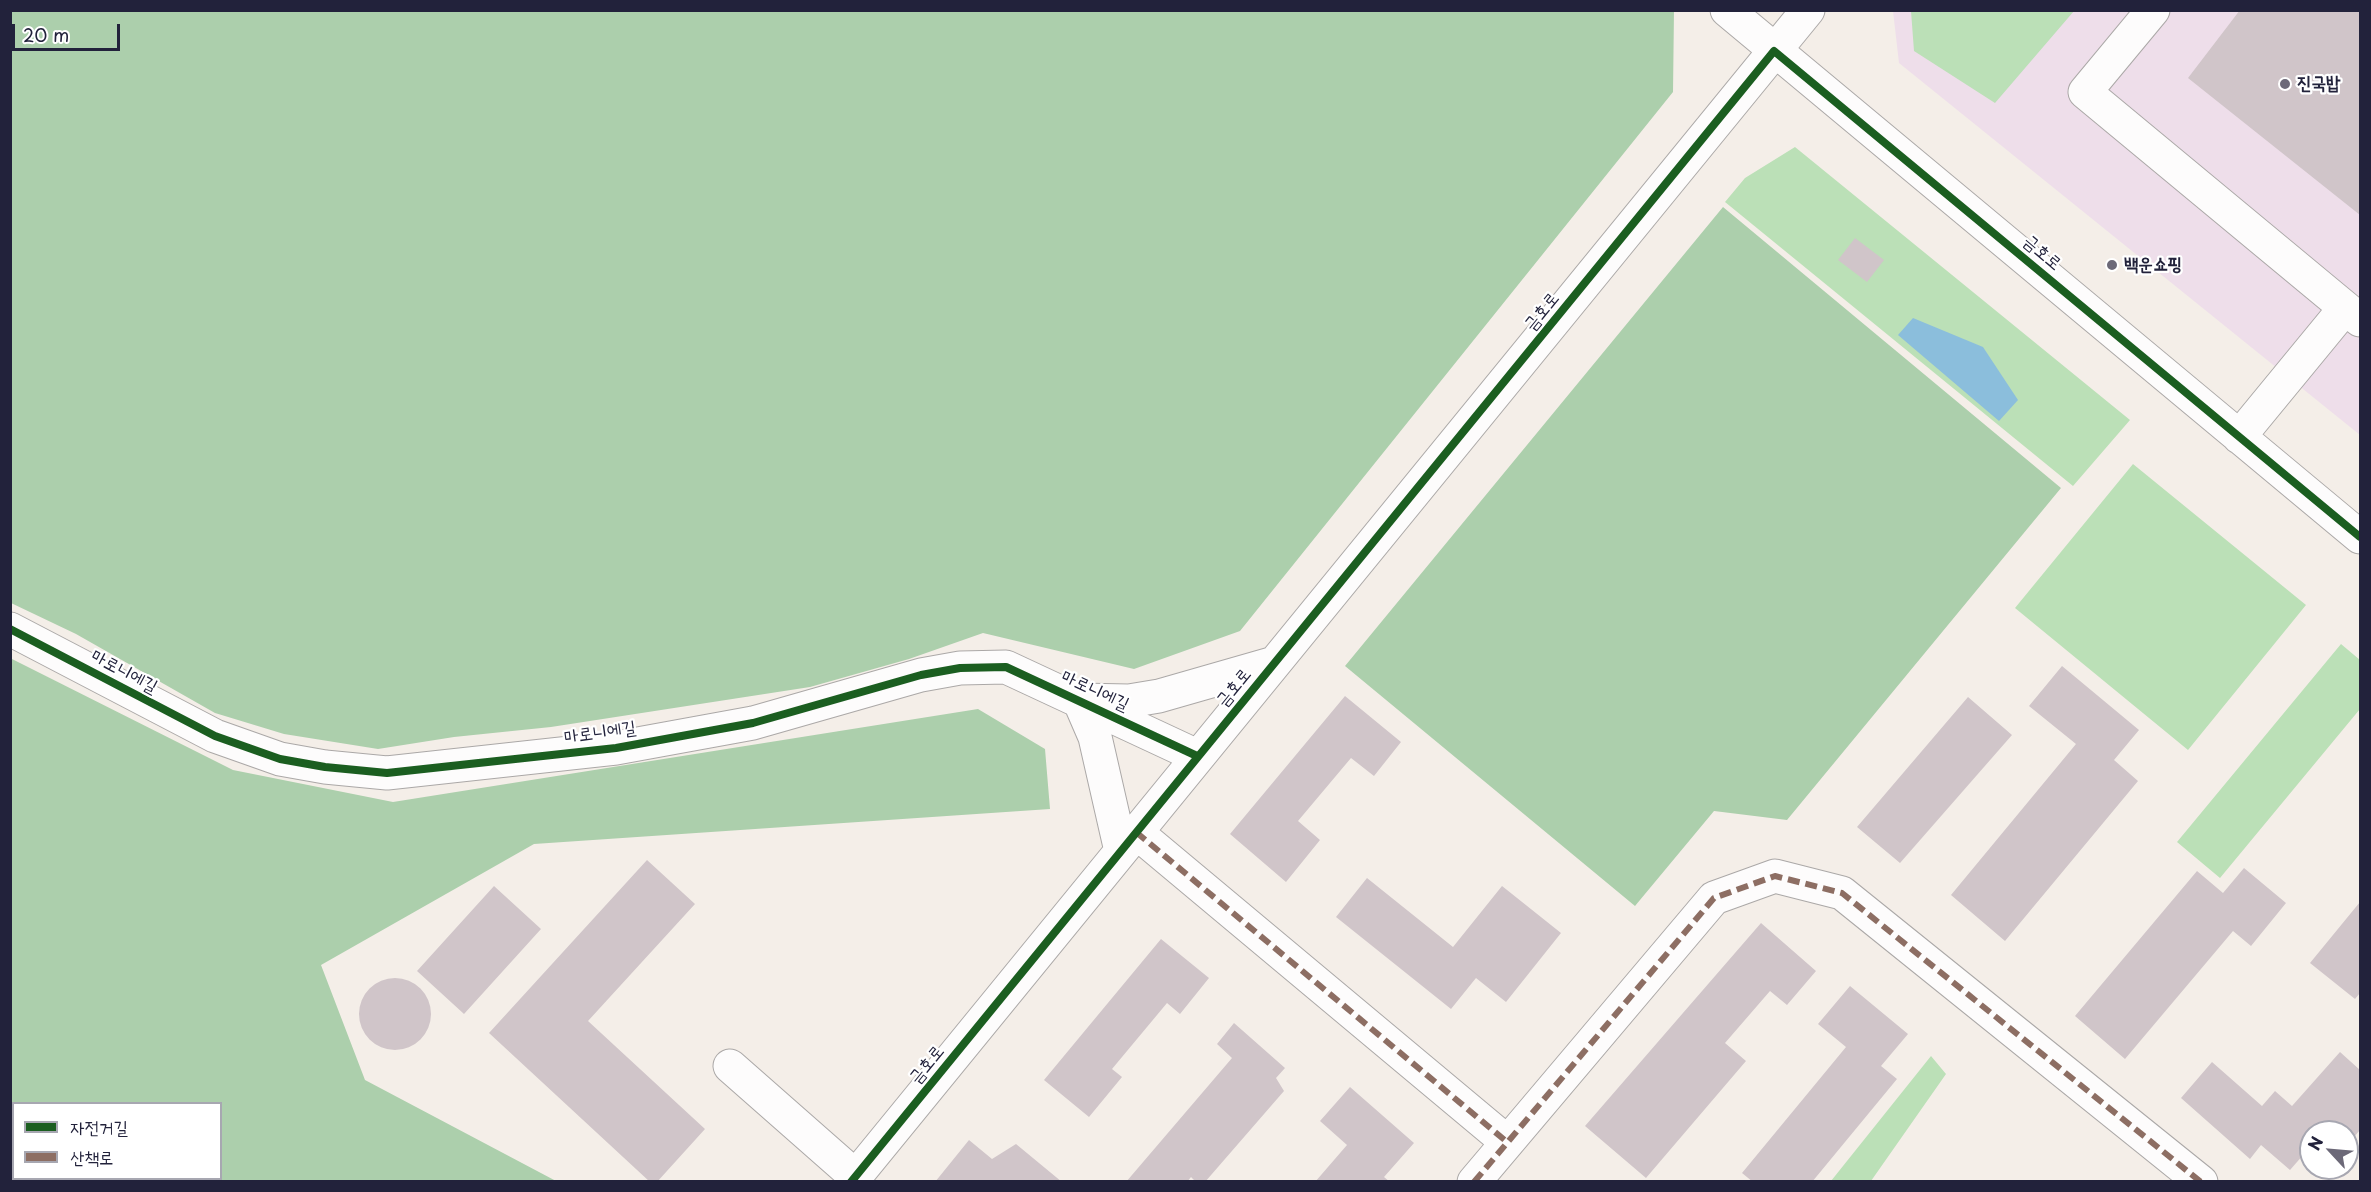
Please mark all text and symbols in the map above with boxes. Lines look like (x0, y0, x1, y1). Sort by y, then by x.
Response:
scale bar (15, 12, 123, 50)
text: 20 m (23, 21, 69, 48)
place label: 진국밥 (2297, 73, 2340, 95)
marker: 진국밥 (2278, 77, 2292, 91)
street label: 금호로 (2018, 231, 2066, 275)
place label: 백운쇼핑 (2124, 254, 2182, 276)
marker: 백운쇼핑 (2105, 258, 2119, 272)
street label: 금호로 (1520, 288, 1564, 336)
street label: 마로니에길 (87, 645, 161, 699)
street label: 금호로 (1212, 664, 1256, 712)
street label: 마로니에길 (1058, 666, 1132, 716)
street label: 마로니에길 (563, 717, 637, 749)
street label: 금호로 (905, 1041, 949, 1089)
legend (12, 1102, 222, 1180)
text: 자전거길 (70, 1113, 128, 1140)
north arrow (2299, 1120, 2359, 1180)
text: N (2301, 1132, 2328, 1154)
text: 산책로 (70, 1143, 113, 1170)

